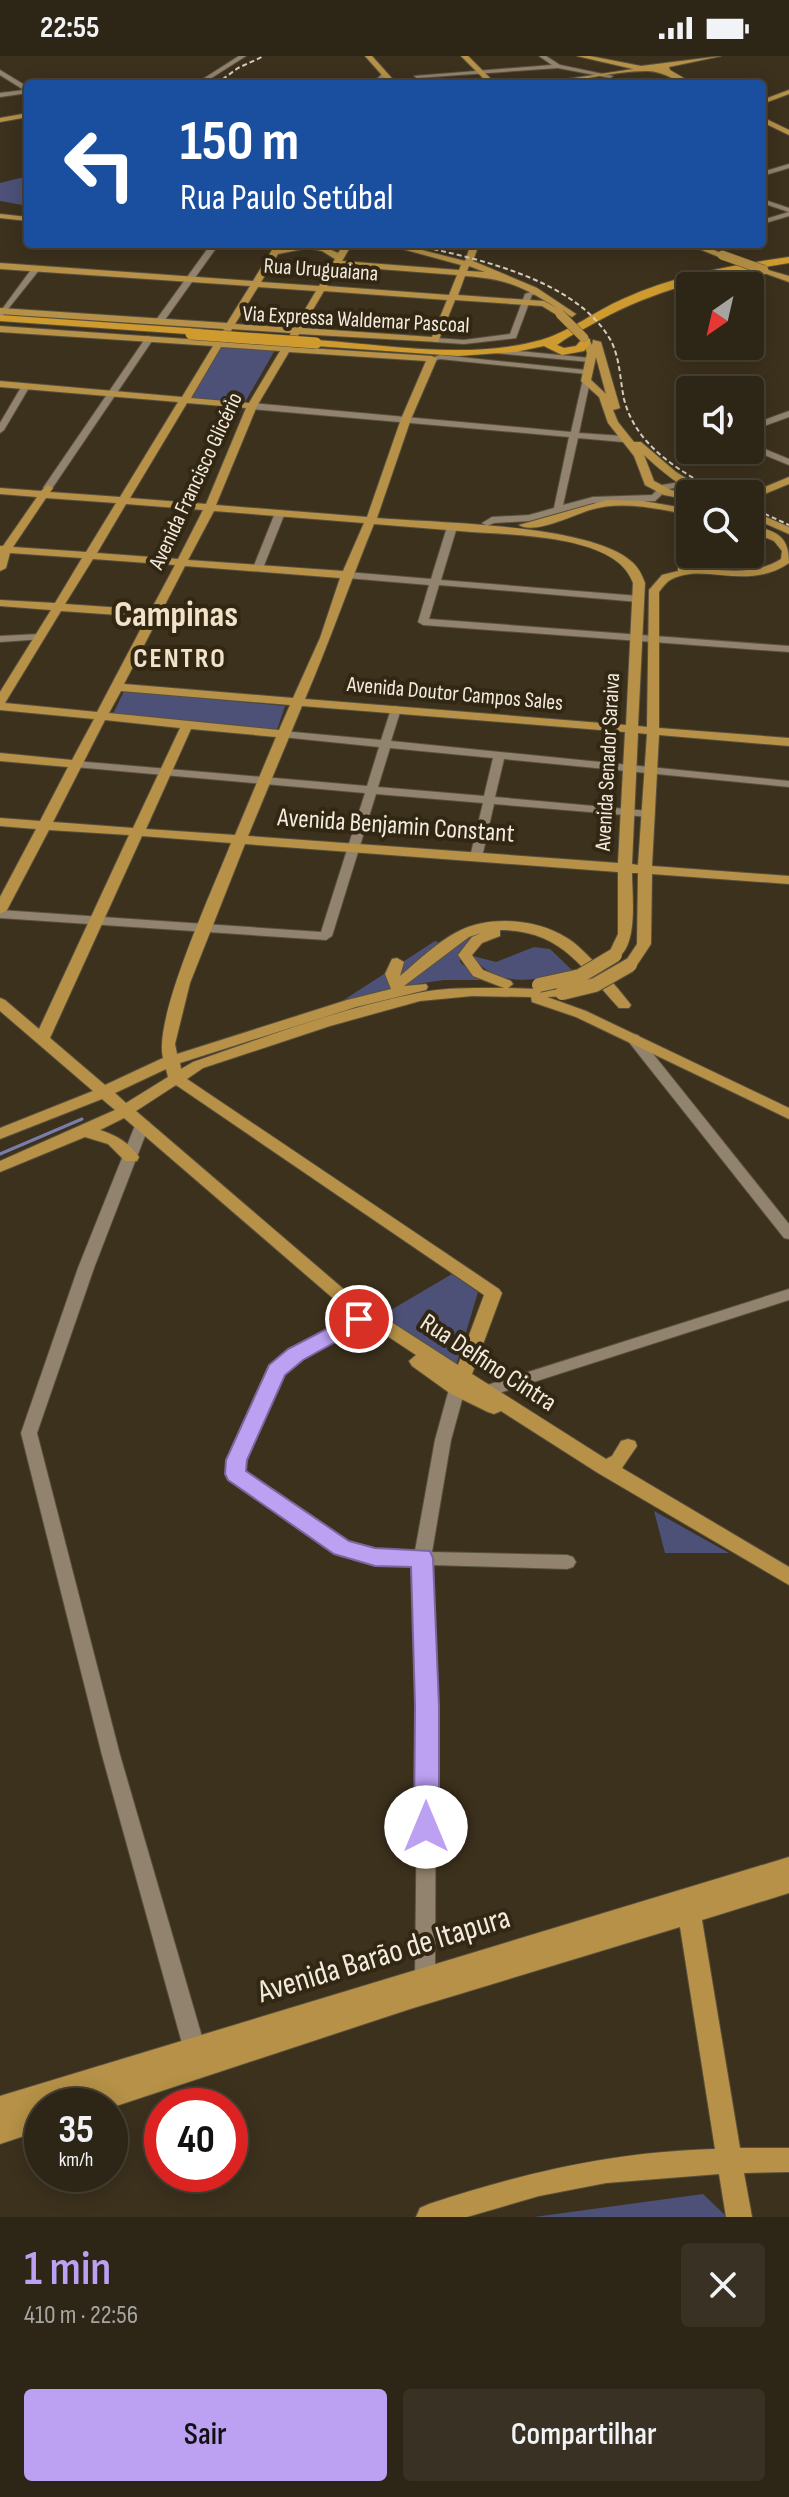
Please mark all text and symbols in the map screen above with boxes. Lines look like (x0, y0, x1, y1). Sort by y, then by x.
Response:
text: 22:55 (40, 10, 99, 46)
text: 150 m (180, 109, 299, 176)
icon: left (48, 112, 152, 216)
text: Rua Paulo Setúbal (180, 177, 394, 220)
street label: Rua Uruguaiana (263, 253, 379, 287)
north arrow (676, 272, 764, 360)
map controls (676, 272, 764, 568)
street label: Via Expressa Waldemar Pascoal (242, 301, 470, 339)
button: sound (676, 376, 764, 464)
street label: Avenida Francisco Glicério (143, 388, 249, 575)
button: search (676, 480, 764, 568)
district label: Campinas (114, 594, 238, 637)
district label: CENTRO (133, 642, 227, 675)
street label: Avenida Doutor Campos Sales (345, 671, 564, 717)
street label: Avenida Senador Saraiva (590, 672, 626, 853)
street label: Avenida Benjamin Constant (276, 802, 516, 850)
pin (325, 1285, 393, 1353)
icon: arrive (337, 1297, 381, 1341)
street label: Rua Delfino Cintra (414, 1307, 562, 1419)
position arrow (384, 1785, 468, 1869)
street label: Avenida Barão de Itapura (252, 1898, 515, 2012)
speed limit sign: 40 (144, 2088, 248, 2192)
text: 35 (58, 2106, 94, 2154)
text: km/h (59, 2148, 93, 2172)
text: 1 min (24, 2241, 111, 2298)
button: close (681, 2243, 765, 2327)
text: 410 m · 22:56 (24, 2300, 138, 2331)
button: Sair (24, 2389, 387, 2481)
button: Compartilhar (403, 2389, 765, 2481)

